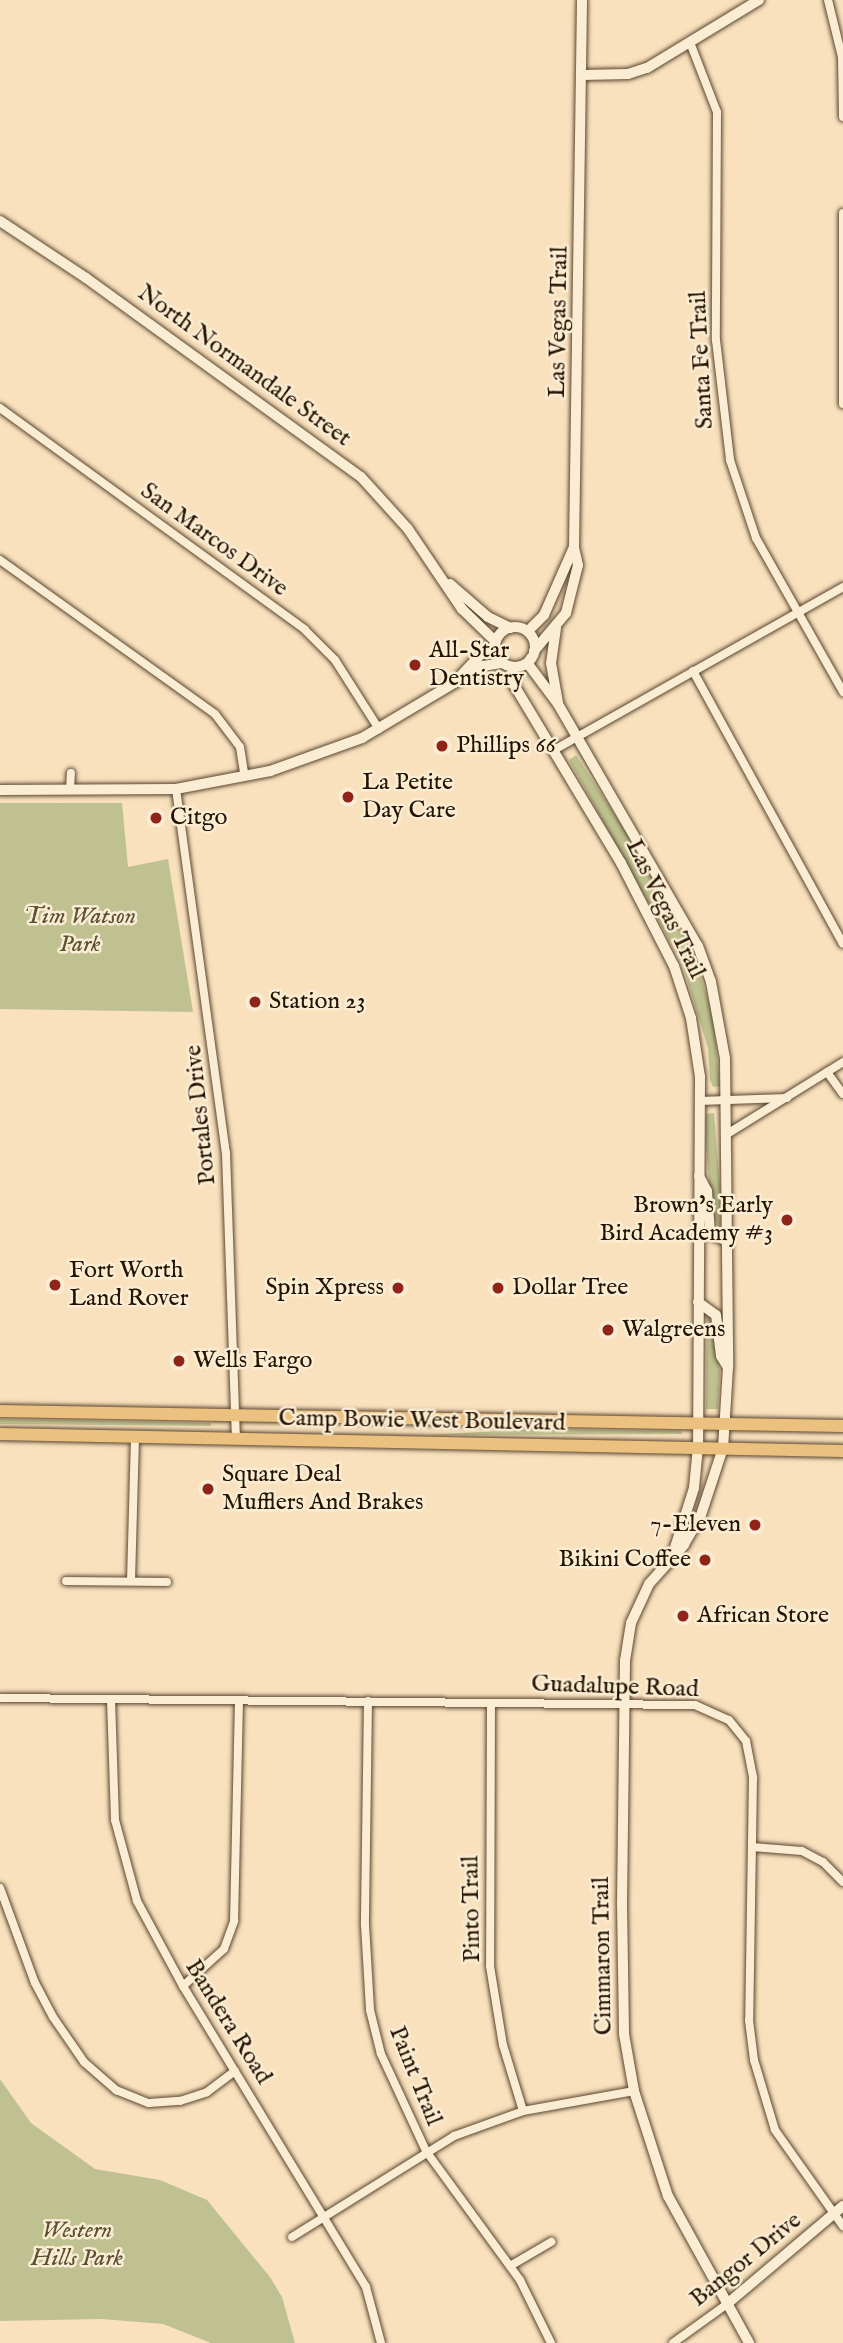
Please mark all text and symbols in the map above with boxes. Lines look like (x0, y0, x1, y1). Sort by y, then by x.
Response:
street label: Las Vegas Trail (543, 246, 575, 398)
street label: North Normandale Street (132, 279, 356, 453)
street label: Santa Fe Trail (684, 290, 720, 430)
street label: San Marcos Drive (135, 477, 293, 603)
place label: All-Star Dentistry (429, 637, 524, 693)
marker: All-Star Dentistry (407, 657, 423, 673)
place label: Phillips 66 (456, 732, 556, 760)
marker: Phillips 66 (434, 738, 450, 754)
place label: La Petite Day Care (362, 769, 456, 825)
marker: La Petite Day Care (340, 789, 356, 805)
place label: Citgo (170, 804, 228, 832)
marker: Citgo (148, 810, 164, 826)
street label: Las Vegas Trail (619, 835, 711, 983)
park label: Tim Watson Park (24, 903, 136, 959)
place label: Station 23 (269, 988, 366, 1016)
marker: Station 23 (247, 994, 263, 1010)
street label: Portales Drive (179, 1044, 223, 1186)
place label: Brown's Early Bird Academy #3 (600, 1192, 773, 1248)
marker: Brown's Early Bird Academy #3 (779, 1212, 795, 1228)
place label: Fort Worth Land Rover (69, 1257, 188, 1313)
place label: Spin Xpress (265, 1274, 384, 1302)
place label: Dollar Tree (512, 1274, 628, 1302)
marker: Fort Worth Land Rover (47, 1277, 63, 1293)
marker: Spin Xpress (390, 1280, 406, 1296)
marker: Dollar Tree (490, 1280, 506, 1296)
place label: Walgreens (622, 1316, 725, 1344)
marker: Walgreens (600, 1322, 616, 1338)
place label: Wells Fargo (193, 1347, 312, 1375)
marker: Wells Fargo (171, 1353, 187, 1369)
street label: Camp Bowie West Boulevard (278, 1404, 566, 1438)
place label: Square Deal Mufflers And Brakes (222, 1461, 423, 1517)
marker: Square Deal Mufflers And Brakes (200, 1481, 216, 1497)
place label: 7-Eleven (650, 1511, 741, 1539)
marker: 7-Eleven (747, 1517, 763, 1533)
place label: Bikini Coffee (559, 1546, 691, 1574)
marker: Bikini Coffee (697, 1552, 713, 1568)
place label: African Store (697, 1602, 829, 1630)
marker: African Store (675, 1608, 691, 1624)
street label: Guadalupe Road (531, 1670, 699, 1704)
street label: Pinto Trail (457, 1855, 487, 1963)
street label: Cimmaron Trail (587, 1877, 619, 2035)
street label: Bandera Road (178, 1954, 278, 2090)
street label: Paint Trail (382, 2022, 448, 2130)
street label: Bangor Drive (685, 2206, 807, 2314)
park label: Western Hills Park (31, 2217, 123, 2273)

